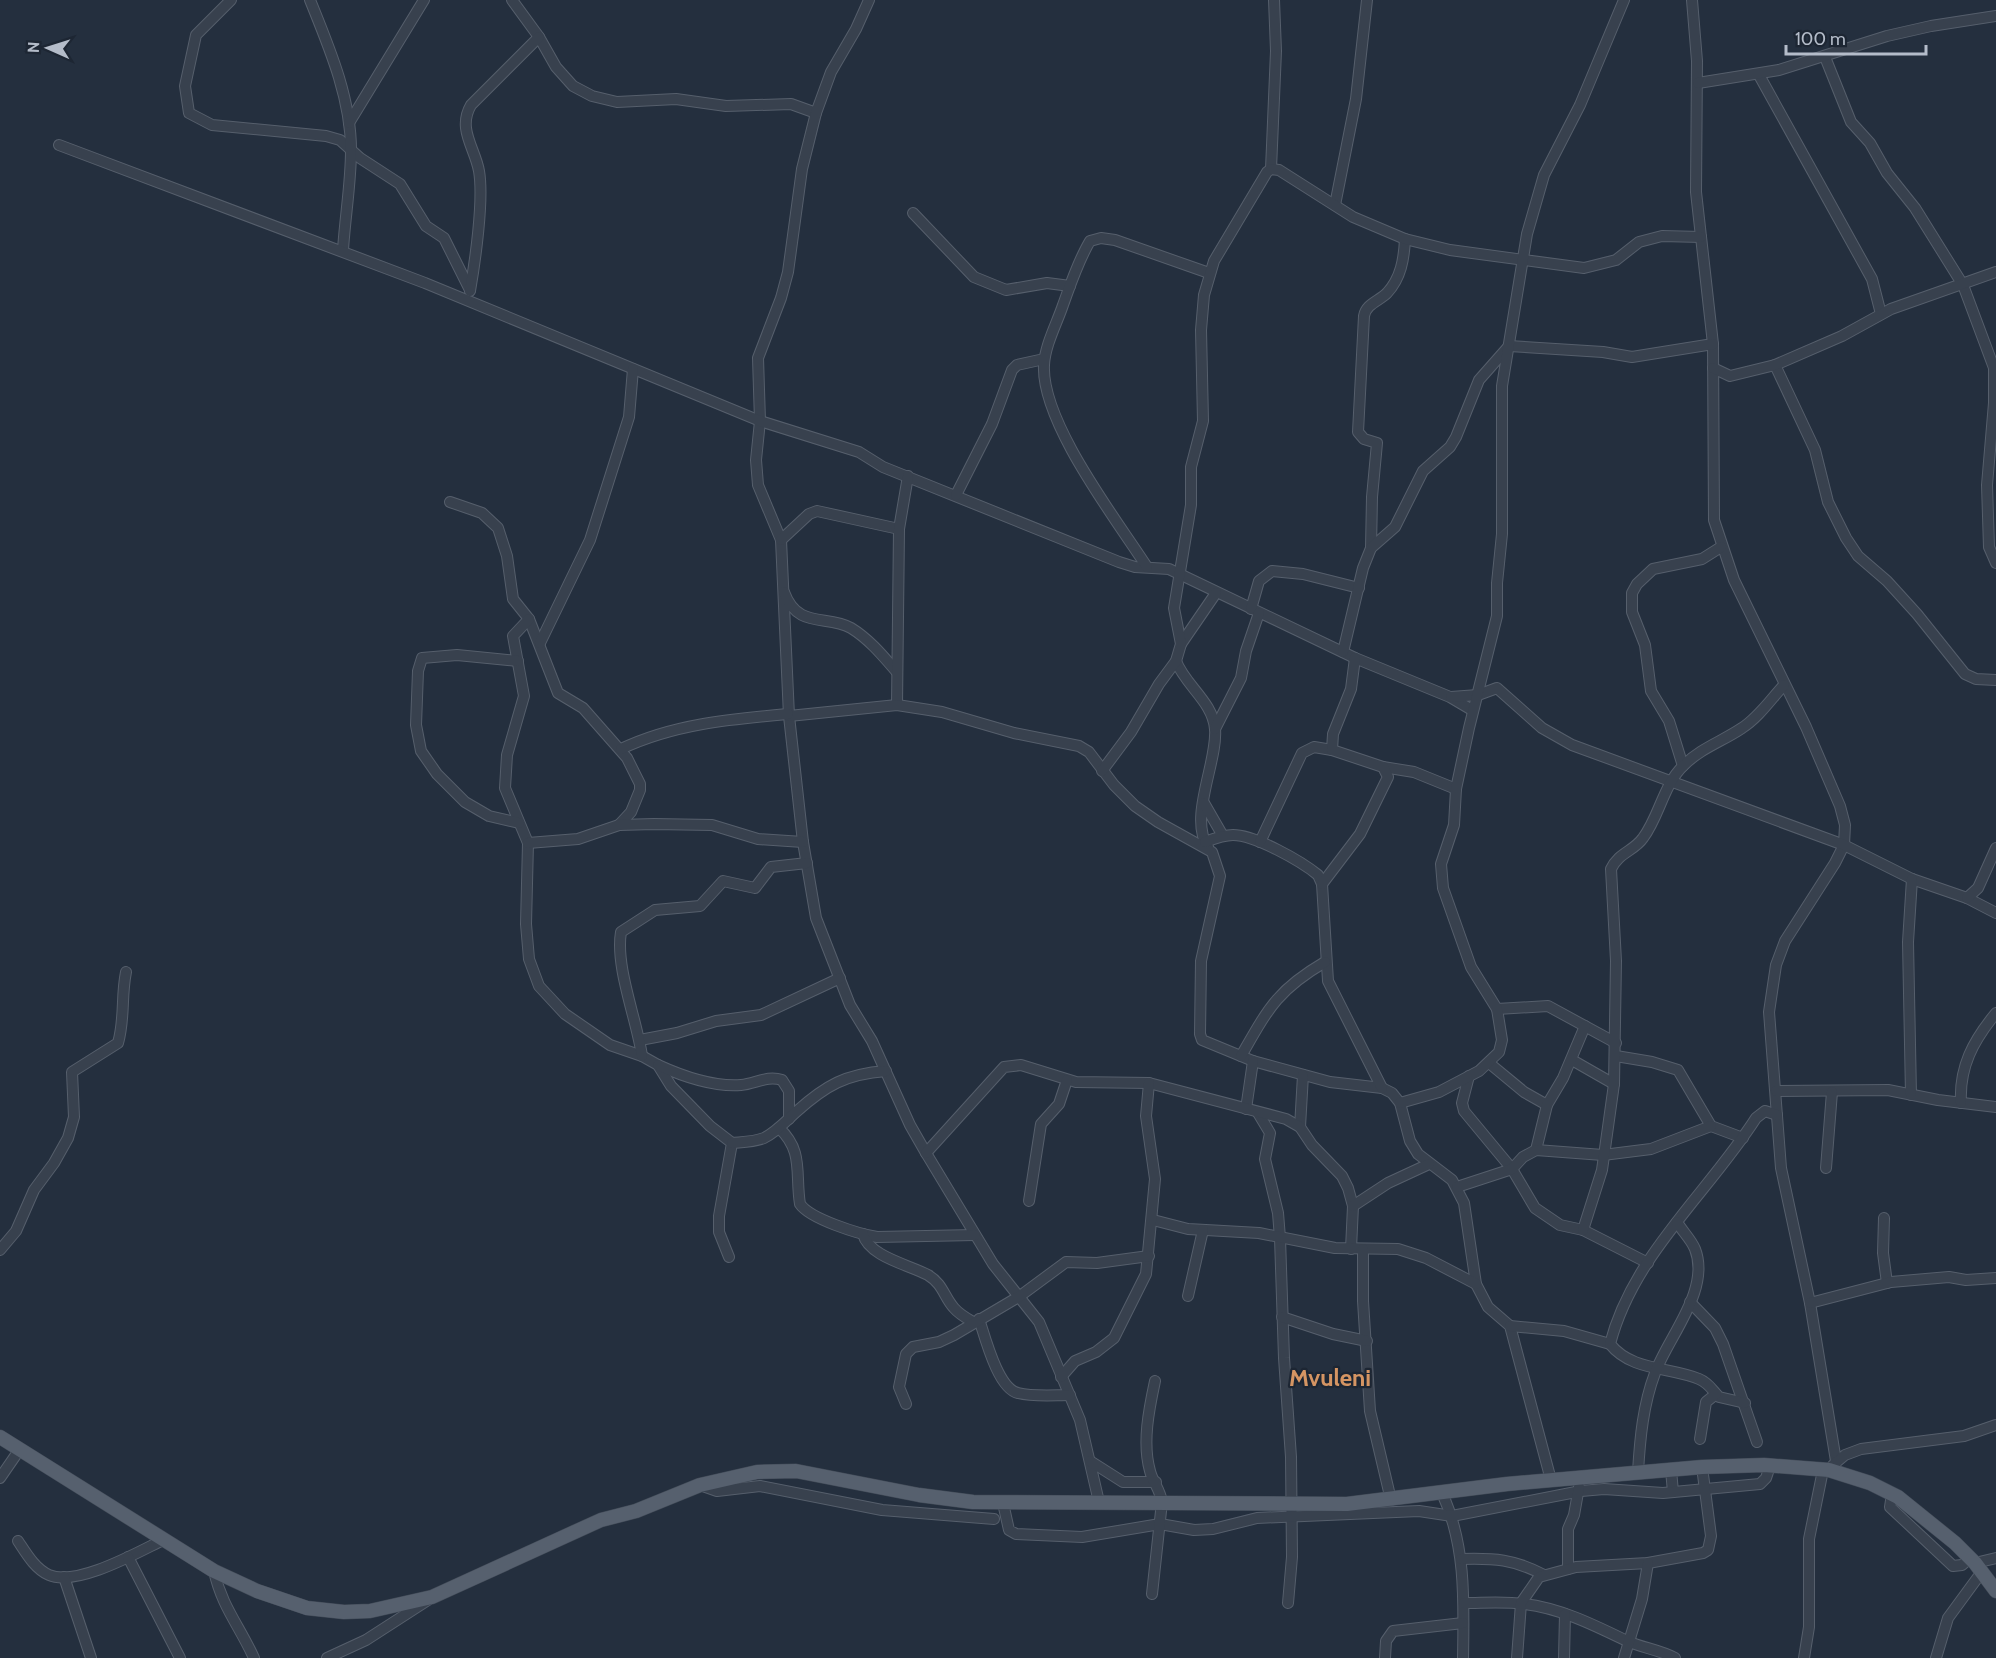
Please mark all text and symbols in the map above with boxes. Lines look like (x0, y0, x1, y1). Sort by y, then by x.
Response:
north arrow (18, 18, 78, 78)
scale bar (1786, 18, 1926, 56)
text: 100 m (1795, 28, 1846, 50)
text: N (24, 41, 43, 53)
district label: Mvuleni (1289, 1363, 1371, 1392)

